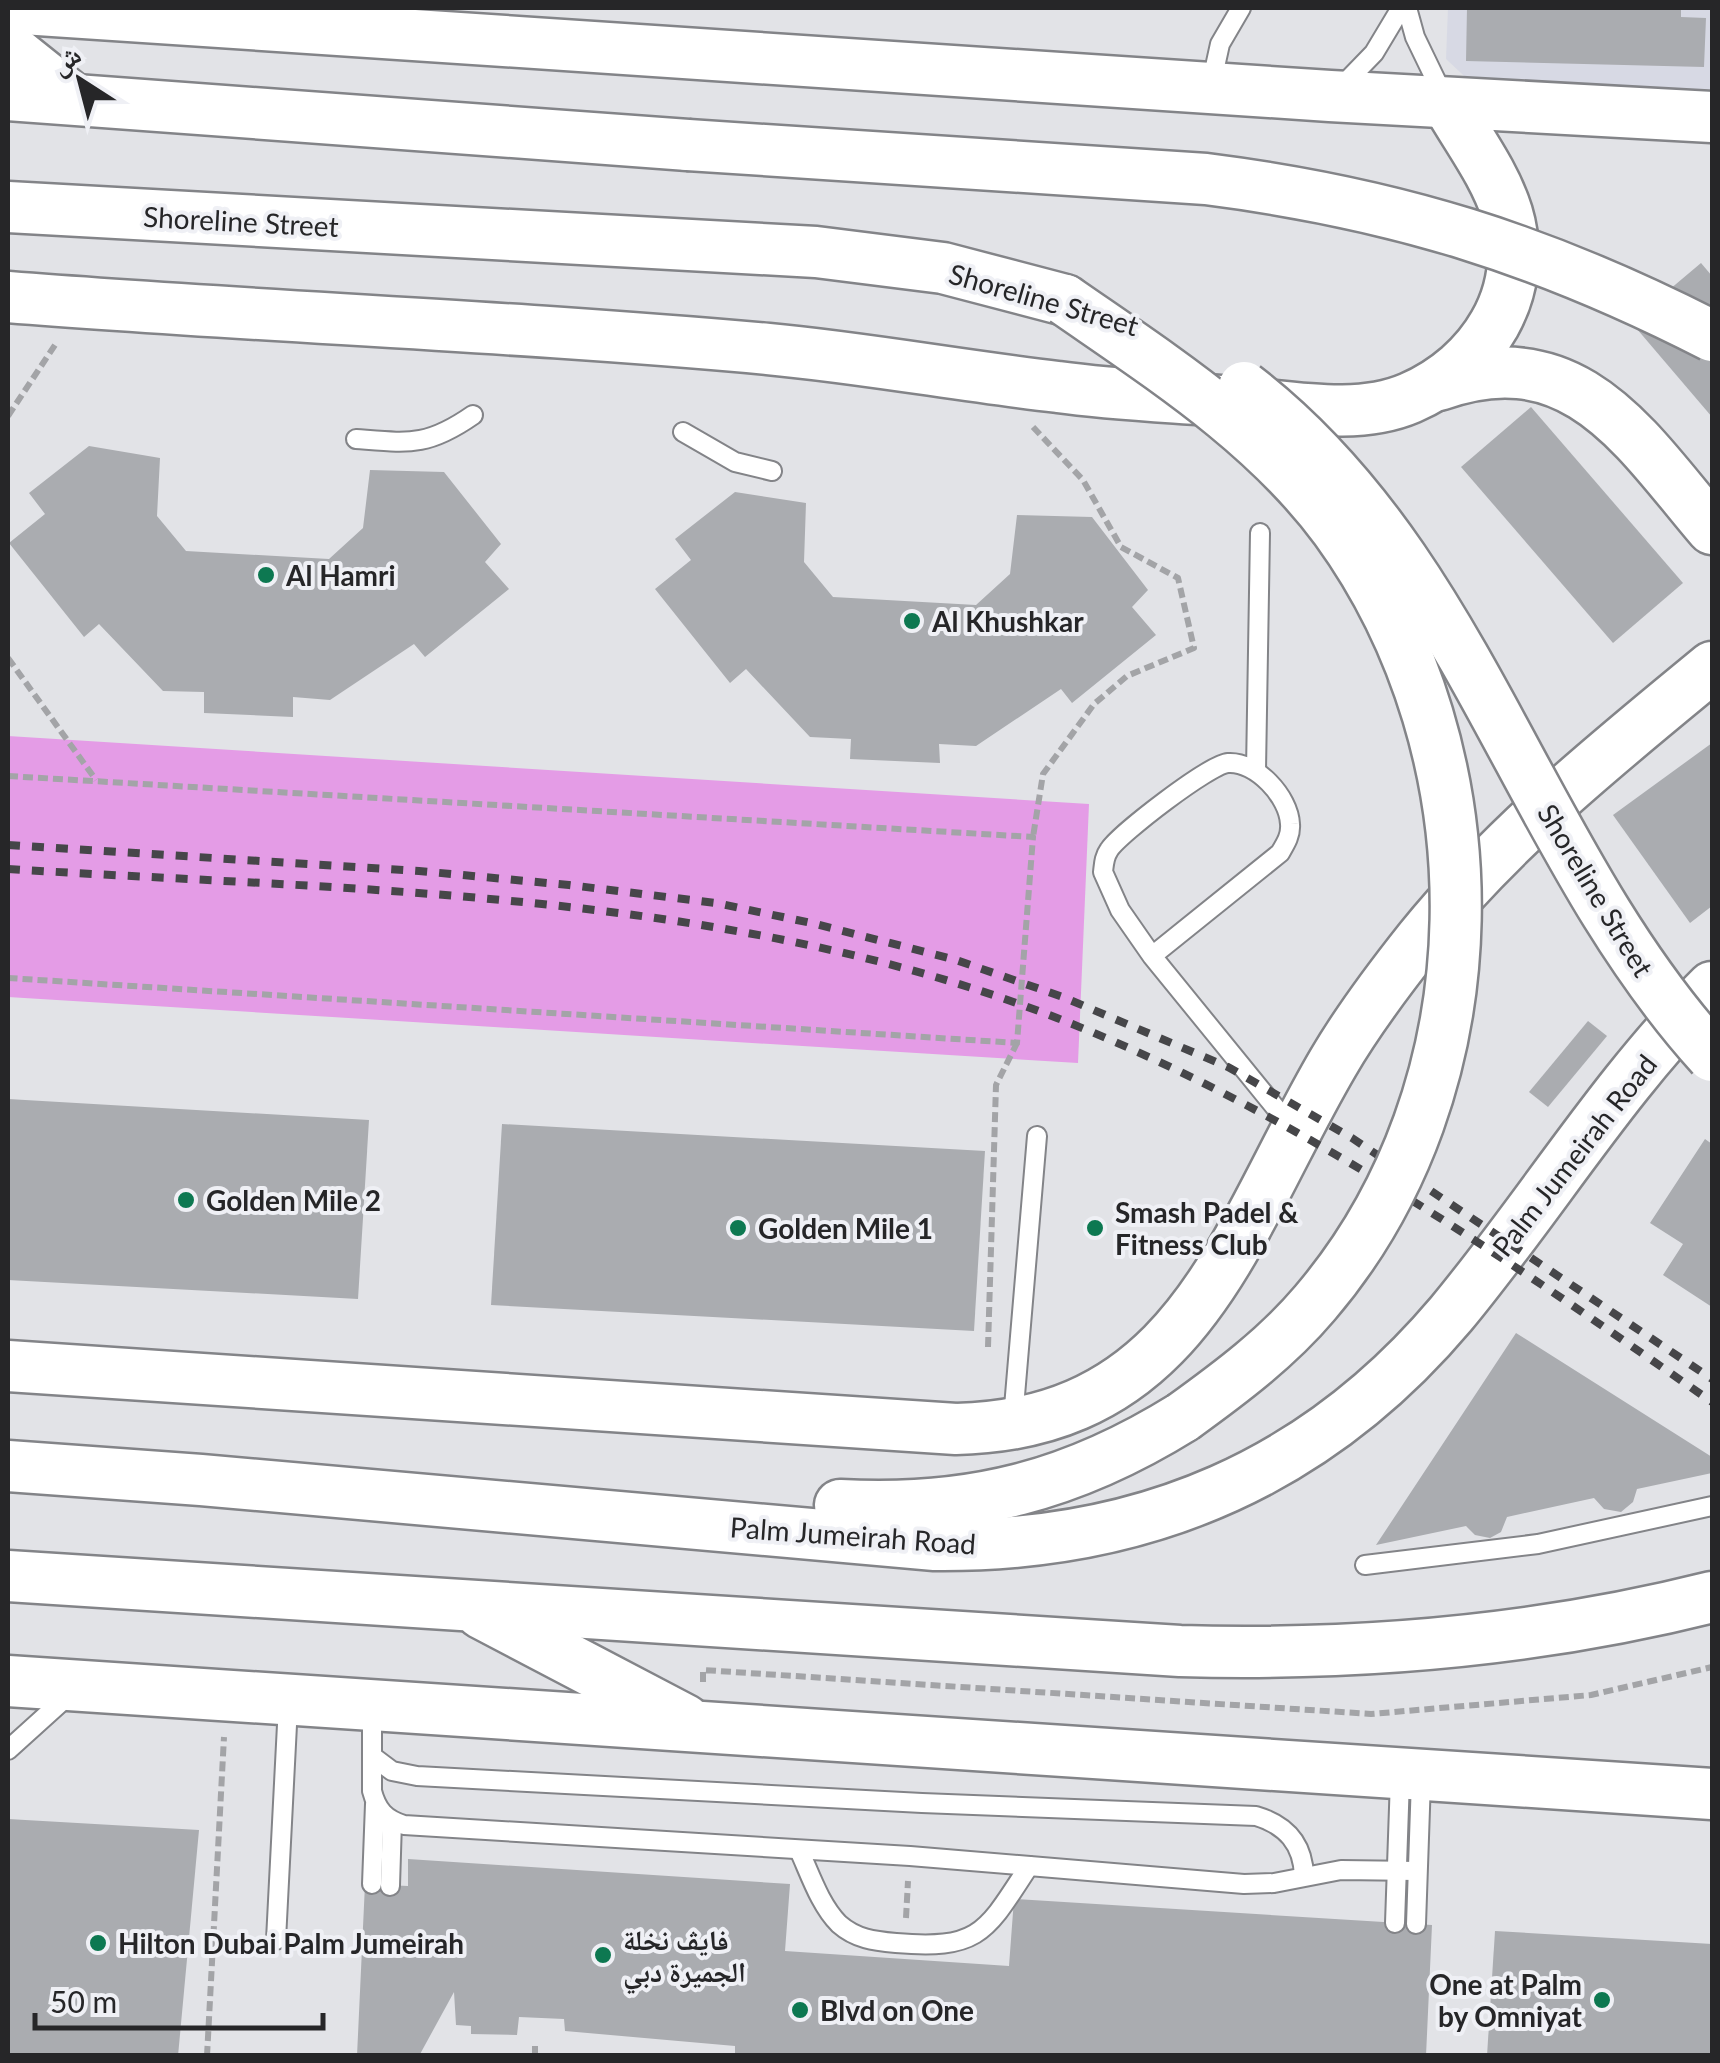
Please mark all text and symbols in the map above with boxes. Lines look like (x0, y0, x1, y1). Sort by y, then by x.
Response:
north arrow (30, 30, 130, 130)
text: ش (43, 36, 87, 82)
street label: Shoreline Street (143, 199, 339, 243)
street label: Shoreline Street (945, 256, 1143, 342)
place label: Al Hamri (285, 558, 396, 592)
marker: Al Hamri (255, 564, 277, 586)
place label: Al Khushkar (931, 604, 1084, 638)
marker: Al Khushkar (901, 610, 923, 632)
street label: Shoreline Street (1531, 797, 1661, 983)
street label: Palm Jumeirah Road (1485, 1047, 1663, 1263)
place label: Golden Mile 2 (206, 1183, 381, 1217)
marker: Golden Mile 2 (175, 1189, 197, 1211)
place label: Smash Padel & Fitness Club (1115, 1195, 1299, 1261)
place label: Golden Mile 1 (758, 1211, 933, 1245)
marker: Golden Mile 1 (727, 1217, 749, 1239)
marker: Smash Padel & Fitness Club (1084, 1217, 1106, 1239)
street label: Palm Jumeirah Road (729, 1509, 977, 1561)
place label: فايڤ نخلة الجميرة دبي (623, 1922, 746, 1995)
place label: Hilton Dubai Palm Jumeirah (118, 1926, 464, 1960)
marker: Hilton Dubai Palm Jumeirah (87, 1932, 109, 1954)
marker: فايڤ نخلة الجميرة دبي (592, 1944, 614, 1966)
place label: One at Palm by Omniyat (1429, 1967, 1583, 2033)
scale bar (35, 1968, 322, 2030)
text: 50 m (50, 1983, 117, 2019)
marker: One at Palm by Omniyat (1591, 1989, 1613, 2011)
place label: Blvd on One (820, 1993, 974, 2027)
marker: Blvd on One (789, 1999, 811, 2021)

